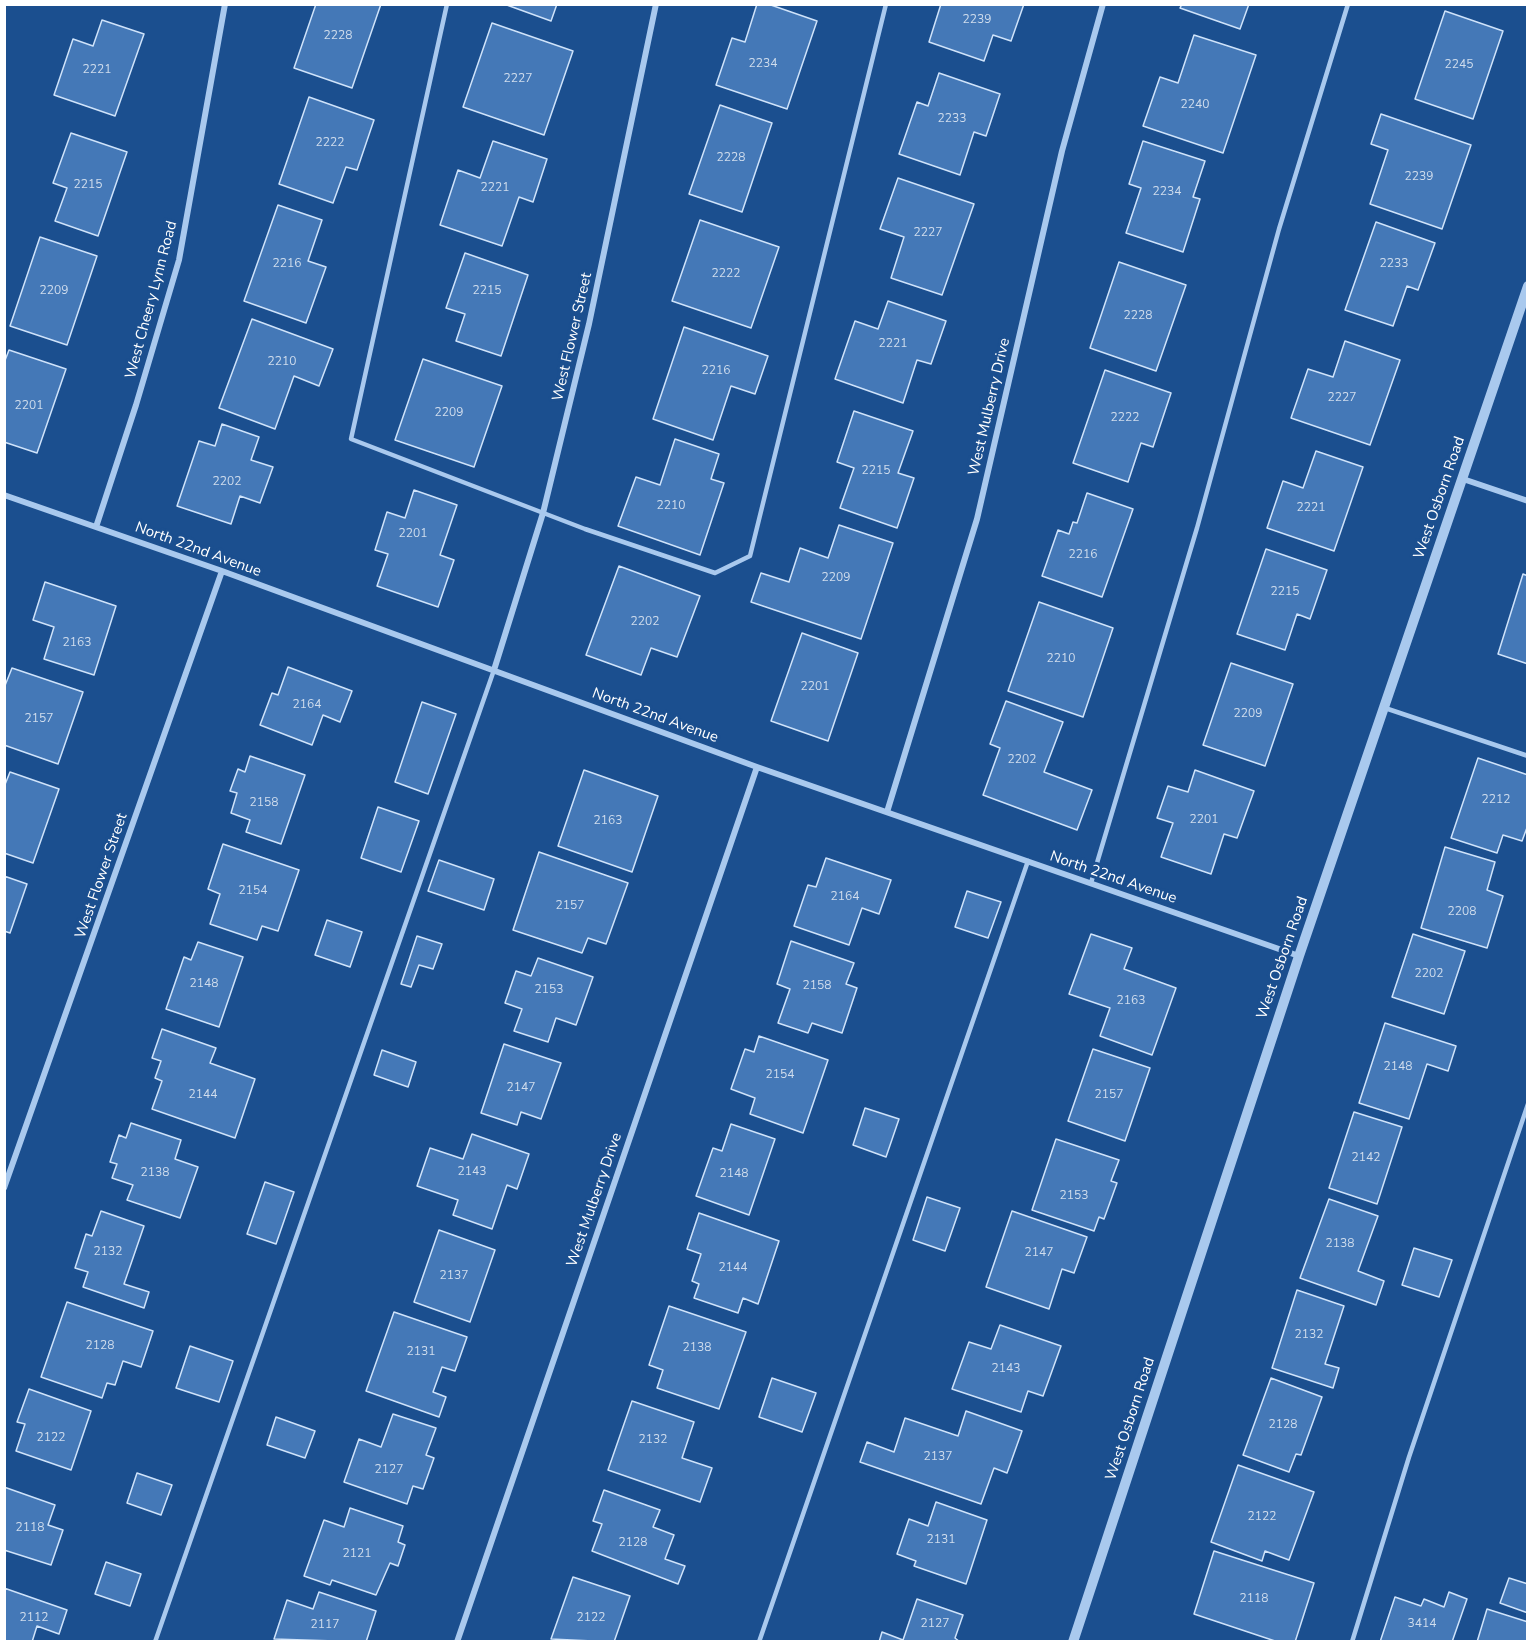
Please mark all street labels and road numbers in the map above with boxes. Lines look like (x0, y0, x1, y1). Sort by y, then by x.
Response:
street label: West Cheery Lynn Road (122, 219, 182, 381)
street label: West Flower Street (549, 271, 597, 403)
street label: West Mulberry Drive (965, 336, 1015, 478)
street label: West Osborn Road (1411, 434, 1469, 562)
street label: North 22nd Avenue (132, 519, 264, 581)
street label: North 22nd Avenue (589, 685, 721, 747)
street label: West Flower Street (72, 811, 132, 941)
street label: North 22nd Avenue (1047, 848, 1179, 908)
street label: West Osborn Road (1254, 894, 1312, 1022)
street label: West Mulberry Drive (564, 1131, 626, 1269)
street label: West Osborn Road (1103, 1355, 1159, 1483)

